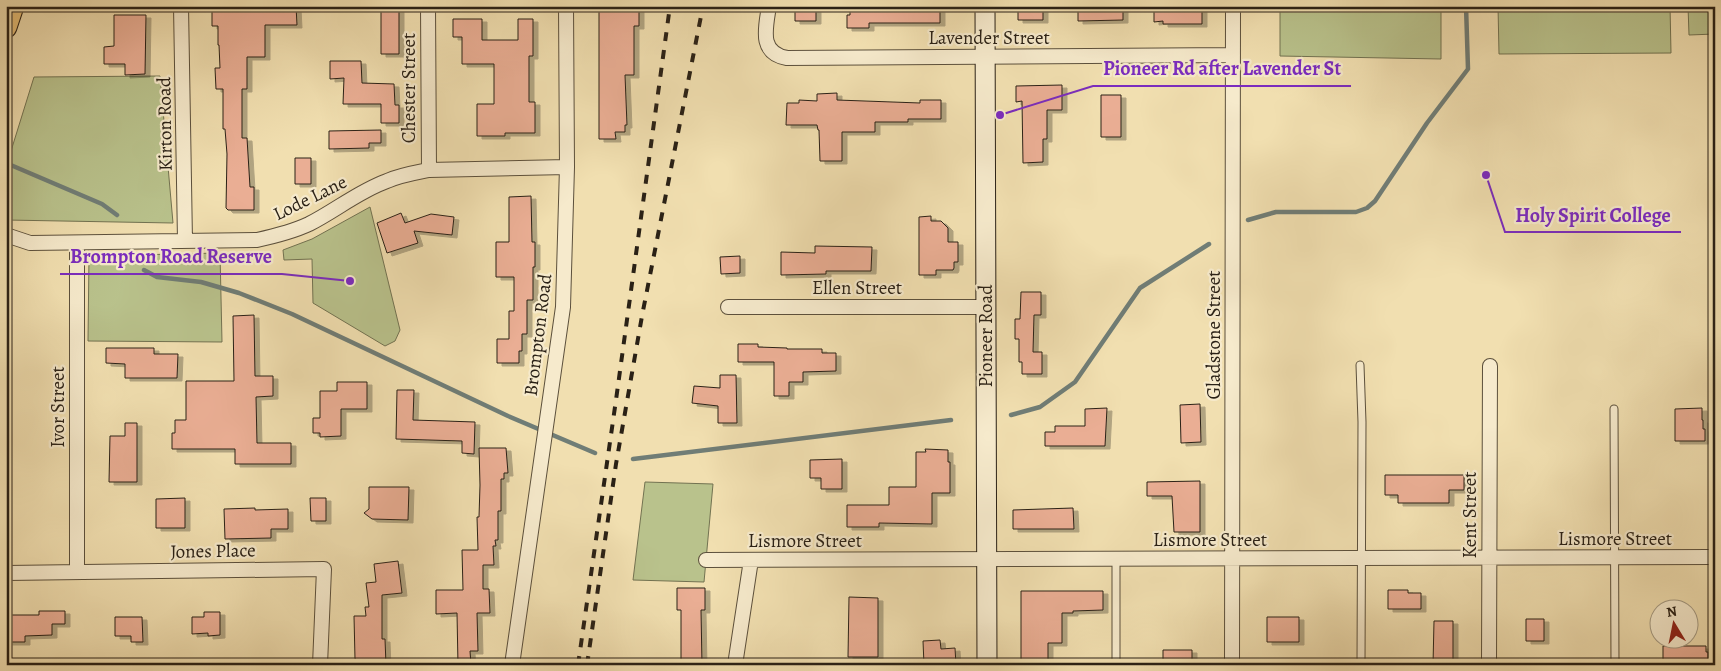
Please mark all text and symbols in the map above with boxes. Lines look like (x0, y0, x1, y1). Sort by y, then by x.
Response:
street label: Lavender Street (928, 25, 1050, 51)
street label: Chester Street (396, 33, 422, 143)
callout: Pioneer Rd after Lavender St (1093, 51, 1351, 86)
text: Pioneer Rd after Lavender St (1103, 55, 1341, 82)
street label: Kirton Road (151, 76, 179, 171)
street label: Lode Lane (269, 169, 351, 227)
callout: Holy Spirit College (1505, 197, 1681, 232)
text: Holy Spirit College (1515, 202, 1671, 229)
callout: Brompton Road Reserve (60, 239, 282, 274)
text: Brompton Road Reserve (70, 243, 272, 270)
street label: Gladstone Street (1201, 271, 1227, 399)
street label: Brompton Road (518, 272, 558, 398)
street label: Ellen Street (812, 275, 902, 301)
street label: Pioneer Road (973, 284, 999, 388)
street label: Ivor Street (45, 366, 71, 448)
street label: Kent Street (1457, 471, 1483, 559)
street label: Lismore Street (1558, 526, 1672, 552)
street label: Lismore Street (1153, 527, 1267, 553)
street label: Lismore Street (748, 528, 862, 554)
street label: Jones Place (170, 537, 256, 565)
north arrow (1648, 598, 1698, 648)
text: N (1665, 601, 1679, 622)

